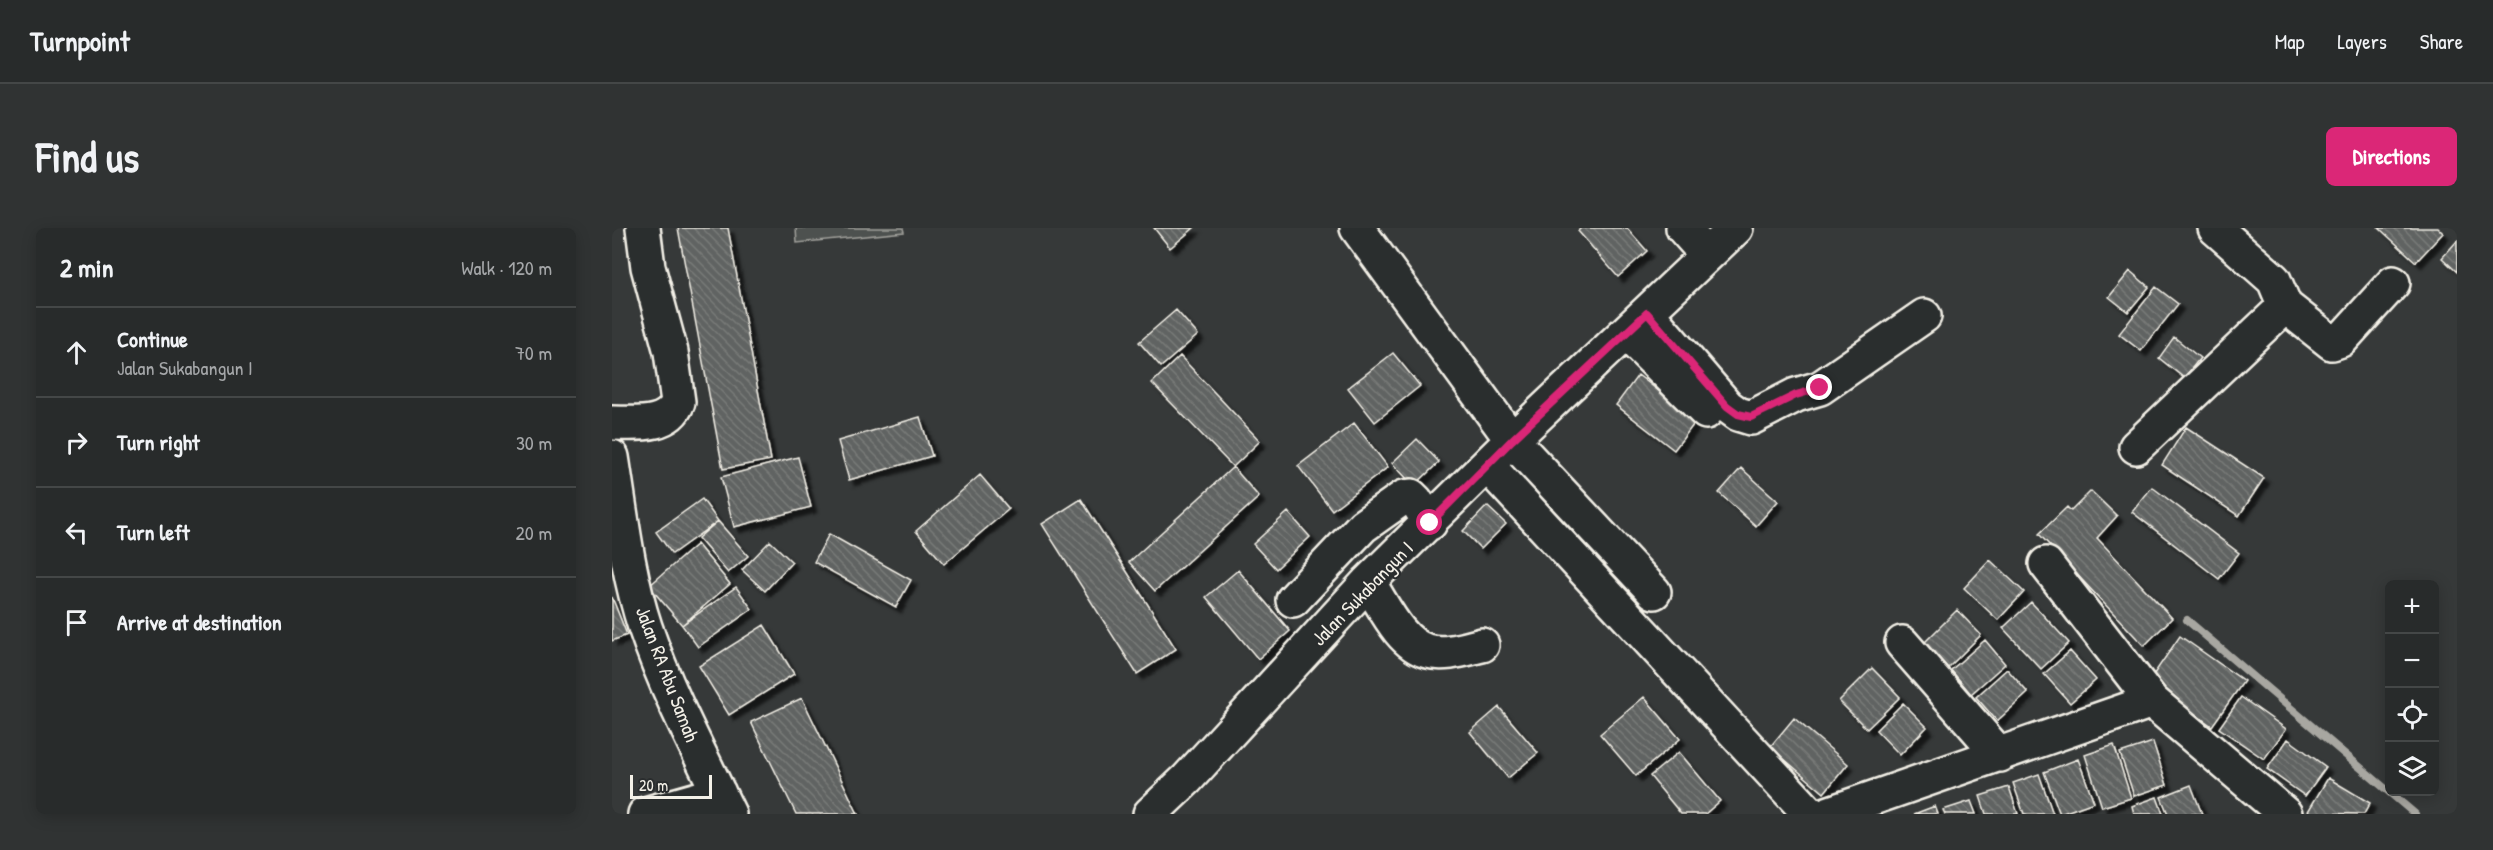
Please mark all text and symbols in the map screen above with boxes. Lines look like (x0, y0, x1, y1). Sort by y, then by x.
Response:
text: Turnpoint (30, 22, 130, 60)
text: Map (2275, 27, 2304, 56)
text: Layers (2337, 27, 2387, 56)
text: Share (2420, 27, 2463, 56)
button: Directions (2326, 127, 2457, 186)
text: Find us (36, 128, 139, 185)
text: 2 min (60, 250, 113, 285)
text: Walk · 120 m (461, 254, 552, 281)
text: Continue (117, 324, 188, 354)
icon: ahead (60, 336, 93, 369)
text: 70 m (515, 339, 552, 366)
text: Jalan Sukabangun I (117, 354, 253, 381)
route end (1806, 374, 1832, 400)
icon: right (60, 426, 93, 459)
text: Turn right (117, 427, 200, 457)
text: 30 m (516, 429, 552, 456)
route start (1416, 509, 1442, 535)
icon: left (60, 516, 93, 549)
text: Turn left (117, 517, 190, 547)
text: 20 m (515, 519, 552, 546)
street label: Jalan Sukabangun I (1305, 535, 1419, 651)
map controls (2385, 580, 2439, 796)
button: + (2385, 580, 2439, 634)
street label: Jalan RA Abu Samah (630, 602, 706, 746)
icon: arrive (60, 606, 93, 639)
text: Arrive at destination (117, 607, 282, 637)
button: − (2385, 634, 2439, 688)
button: locate (2385, 688, 2439, 742)
button: layers (2385, 742, 2439, 796)
scale bar (630, 772, 712, 800)
text: 20 m (639, 774, 668, 796)

